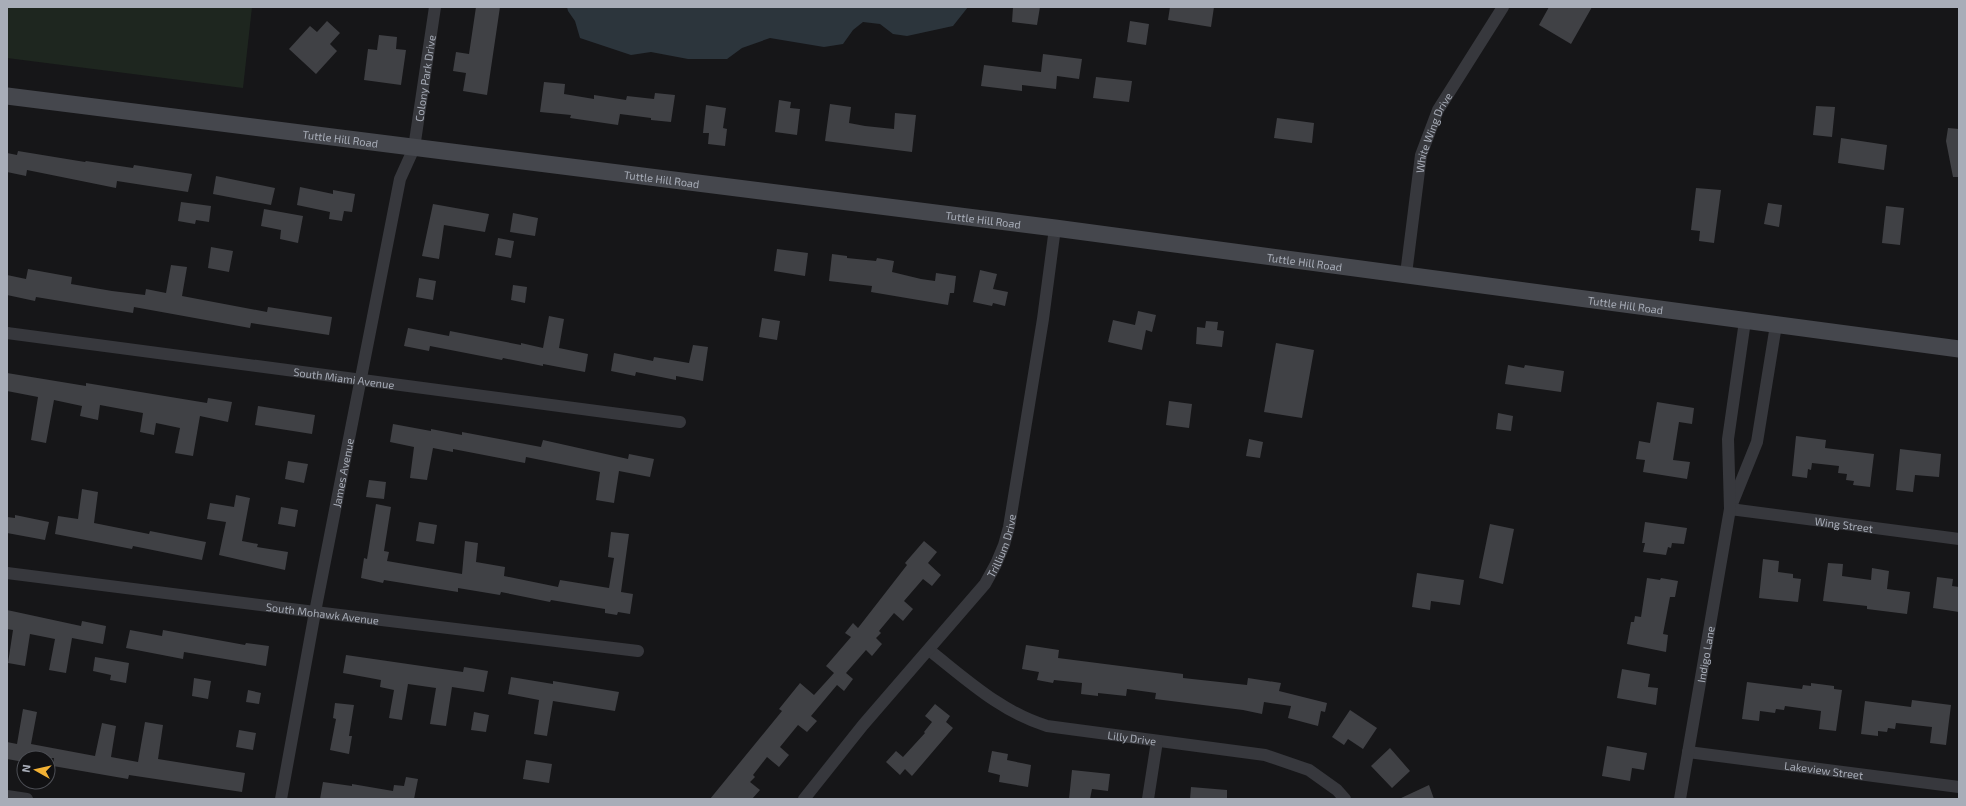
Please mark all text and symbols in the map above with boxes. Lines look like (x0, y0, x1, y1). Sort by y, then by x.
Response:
street label: Colony Park Drive (412, 34, 437, 122)
street label: White Wing Drive (1412, 89, 1454, 174)
street label: Tuttle Hill Road (302, 127, 379, 149)
street label: Tuttle Hill Road (623, 167, 700, 190)
street label: Tuttle Hill Road (945, 208, 1022, 230)
street label: Tuttle Hill Road (1266, 250, 1343, 273)
street label: Tuttle Hill Road (1587, 293, 1664, 316)
street label: South Miami Avenue (293, 364, 395, 391)
street label: James Avenue (329, 437, 355, 508)
street label: Trillium Drive (984, 513, 1018, 579)
street label: Wing Street (1814, 514, 1874, 534)
street label: South Mohawk Avenue (265, 599, 380, 626)
street label: Indigo Lane (1694, 625, 1716, 683)
street label: Lilly Drive (1107, 728, 1157, 747)
north arrow (16, 750, 56, 790)
street label: Lakeview Street (1784, 758, 1864, 781)
text: N (19, 764, 33, 773)

